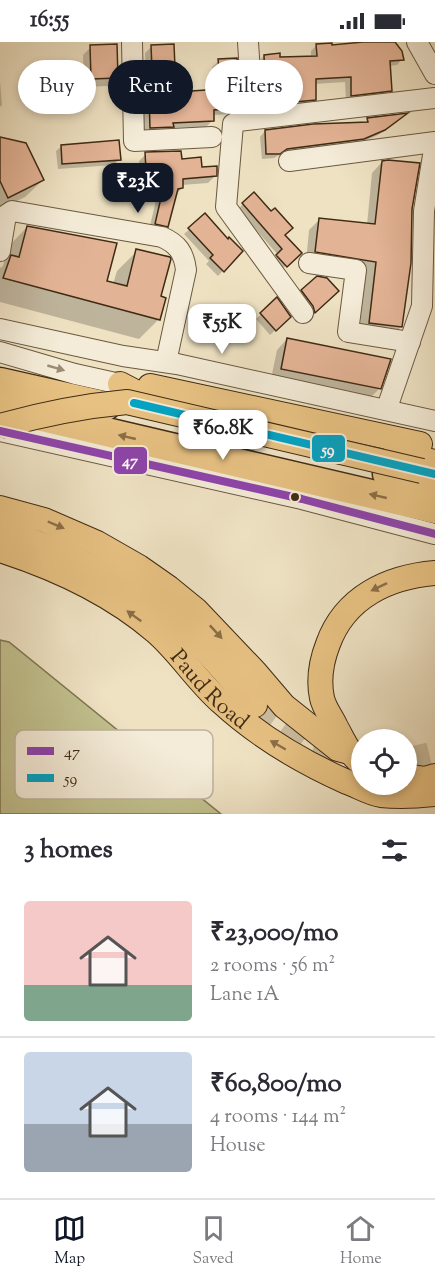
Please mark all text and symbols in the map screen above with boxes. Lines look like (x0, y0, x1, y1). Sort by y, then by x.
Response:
text: 16:55 (30, 5, 69, 37)
chip: Buy (18, 60, 96, 114)
chip: Rent (108, 60, 193, 114)
chip: Filters (205, 60, 303, 114)
pin: ₹23K (102, 163, 174, 214)
text: ₹23K (116, 168, 160, 197)
pin: ₹55K (186, 304, 258, 355)
text: ₹55K (202, 309, 242, 338)
one-way arrow (47, 364, 65, 374)
pin: ₹60.8K (174, 410, 272, 461)
text: ₹60.8K (193, 415, 253, 444)
one-way arrow (117, 432, 136, 441)
line badge: 59 (311, 434, 346, 463)
text: 59 (319, 440, 335, 463)
line badge: 47 (113, 446, 148, 475)
text: 47 (121, 451, 139, 474)
one-way arrow (369, 490, 387, 500)
unlabelled marker (289, 491, 301, 503)
one-way arrow (47, 520, 65, 530)
one-way arrow (370, 582, 388, 592)
one-way arrow (126, 610, 141, 622)
one-way arrow (209, 625, 223, 639)
street label: Paud Road (161, 643, 255, 738)
map controls (351, 729, 417, 795)
button: locate (351, 729, 417, 795)
legend (15, 730, 213, 799)
one-way arrow (269, 740, 286, 750)
text: 47 (64, 742, 80, 765)
text: 59 (63, 769, 77, 792)
text: 3 homes (24, 832, 113, 869)
icon: filters (378, 834, 411, 867)
text: ₹23,000/mo (210, 915, 339, 952)
icon: home (72, 925, 144, 997)
text: 2 rooms · 56 m² (210, 952, 335, 981)
text: Lane 1A (210, 981, 280, 1010)
text: ₹60,800/mo (210, 1066, 342, 1103)
icon: home (72, 1076, 144, 1148)
text: 4 rooms · 144 m² (210, 1103, 346, 1132)
text: House (210, 1132, 265, 1161)
tab: Map (53, 1212, 86, 1271)
tab: Saved (192, 1212, 234, 1271)
tab: Home (340, 1212, 382, 1271)

